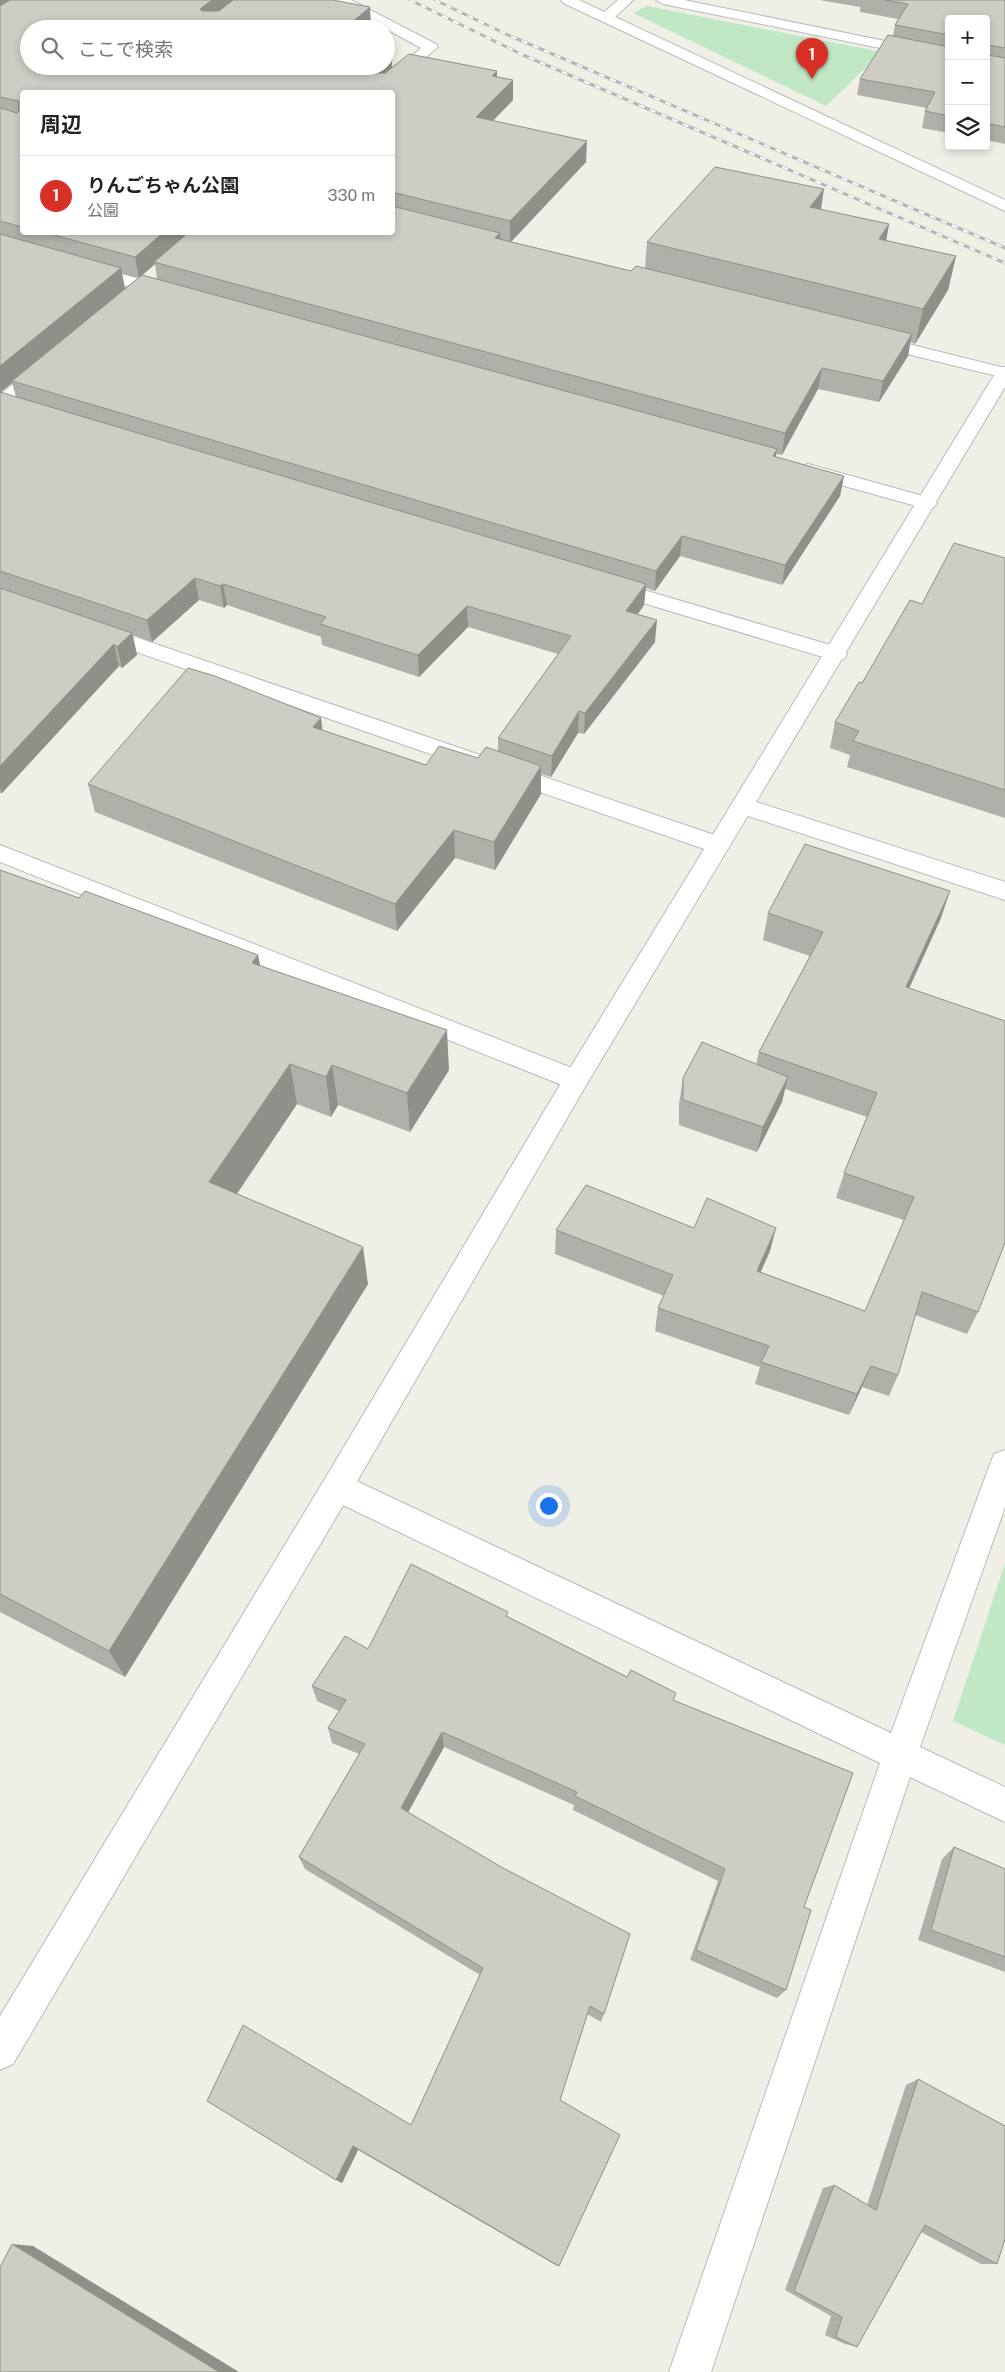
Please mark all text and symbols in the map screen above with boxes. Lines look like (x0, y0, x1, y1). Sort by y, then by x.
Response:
map controls (945, 15, 990, 150)
button: + (945, 15, 990, 60)
search box (20, 20, 395, 75)
icon: search (38, 34, 66, 62)
text: ここで検索 (78, 38, 173, 60)
pin: 1 (796, 38, 828, 79)
button: − (945, 60, 990, 105)
button: layers (945, 105, 990, 150)
text: 周辺 (40, 112, 82, 137)
text: りんごちゃん公園 (87, 174, 239, 196)
text: 1 (53, 186, 59, 205)
text: 330 m (328, 186, 375, 205)
text: 公園 (87, 201, 119, 220)
your location (536, 1493, 562, 1519)

